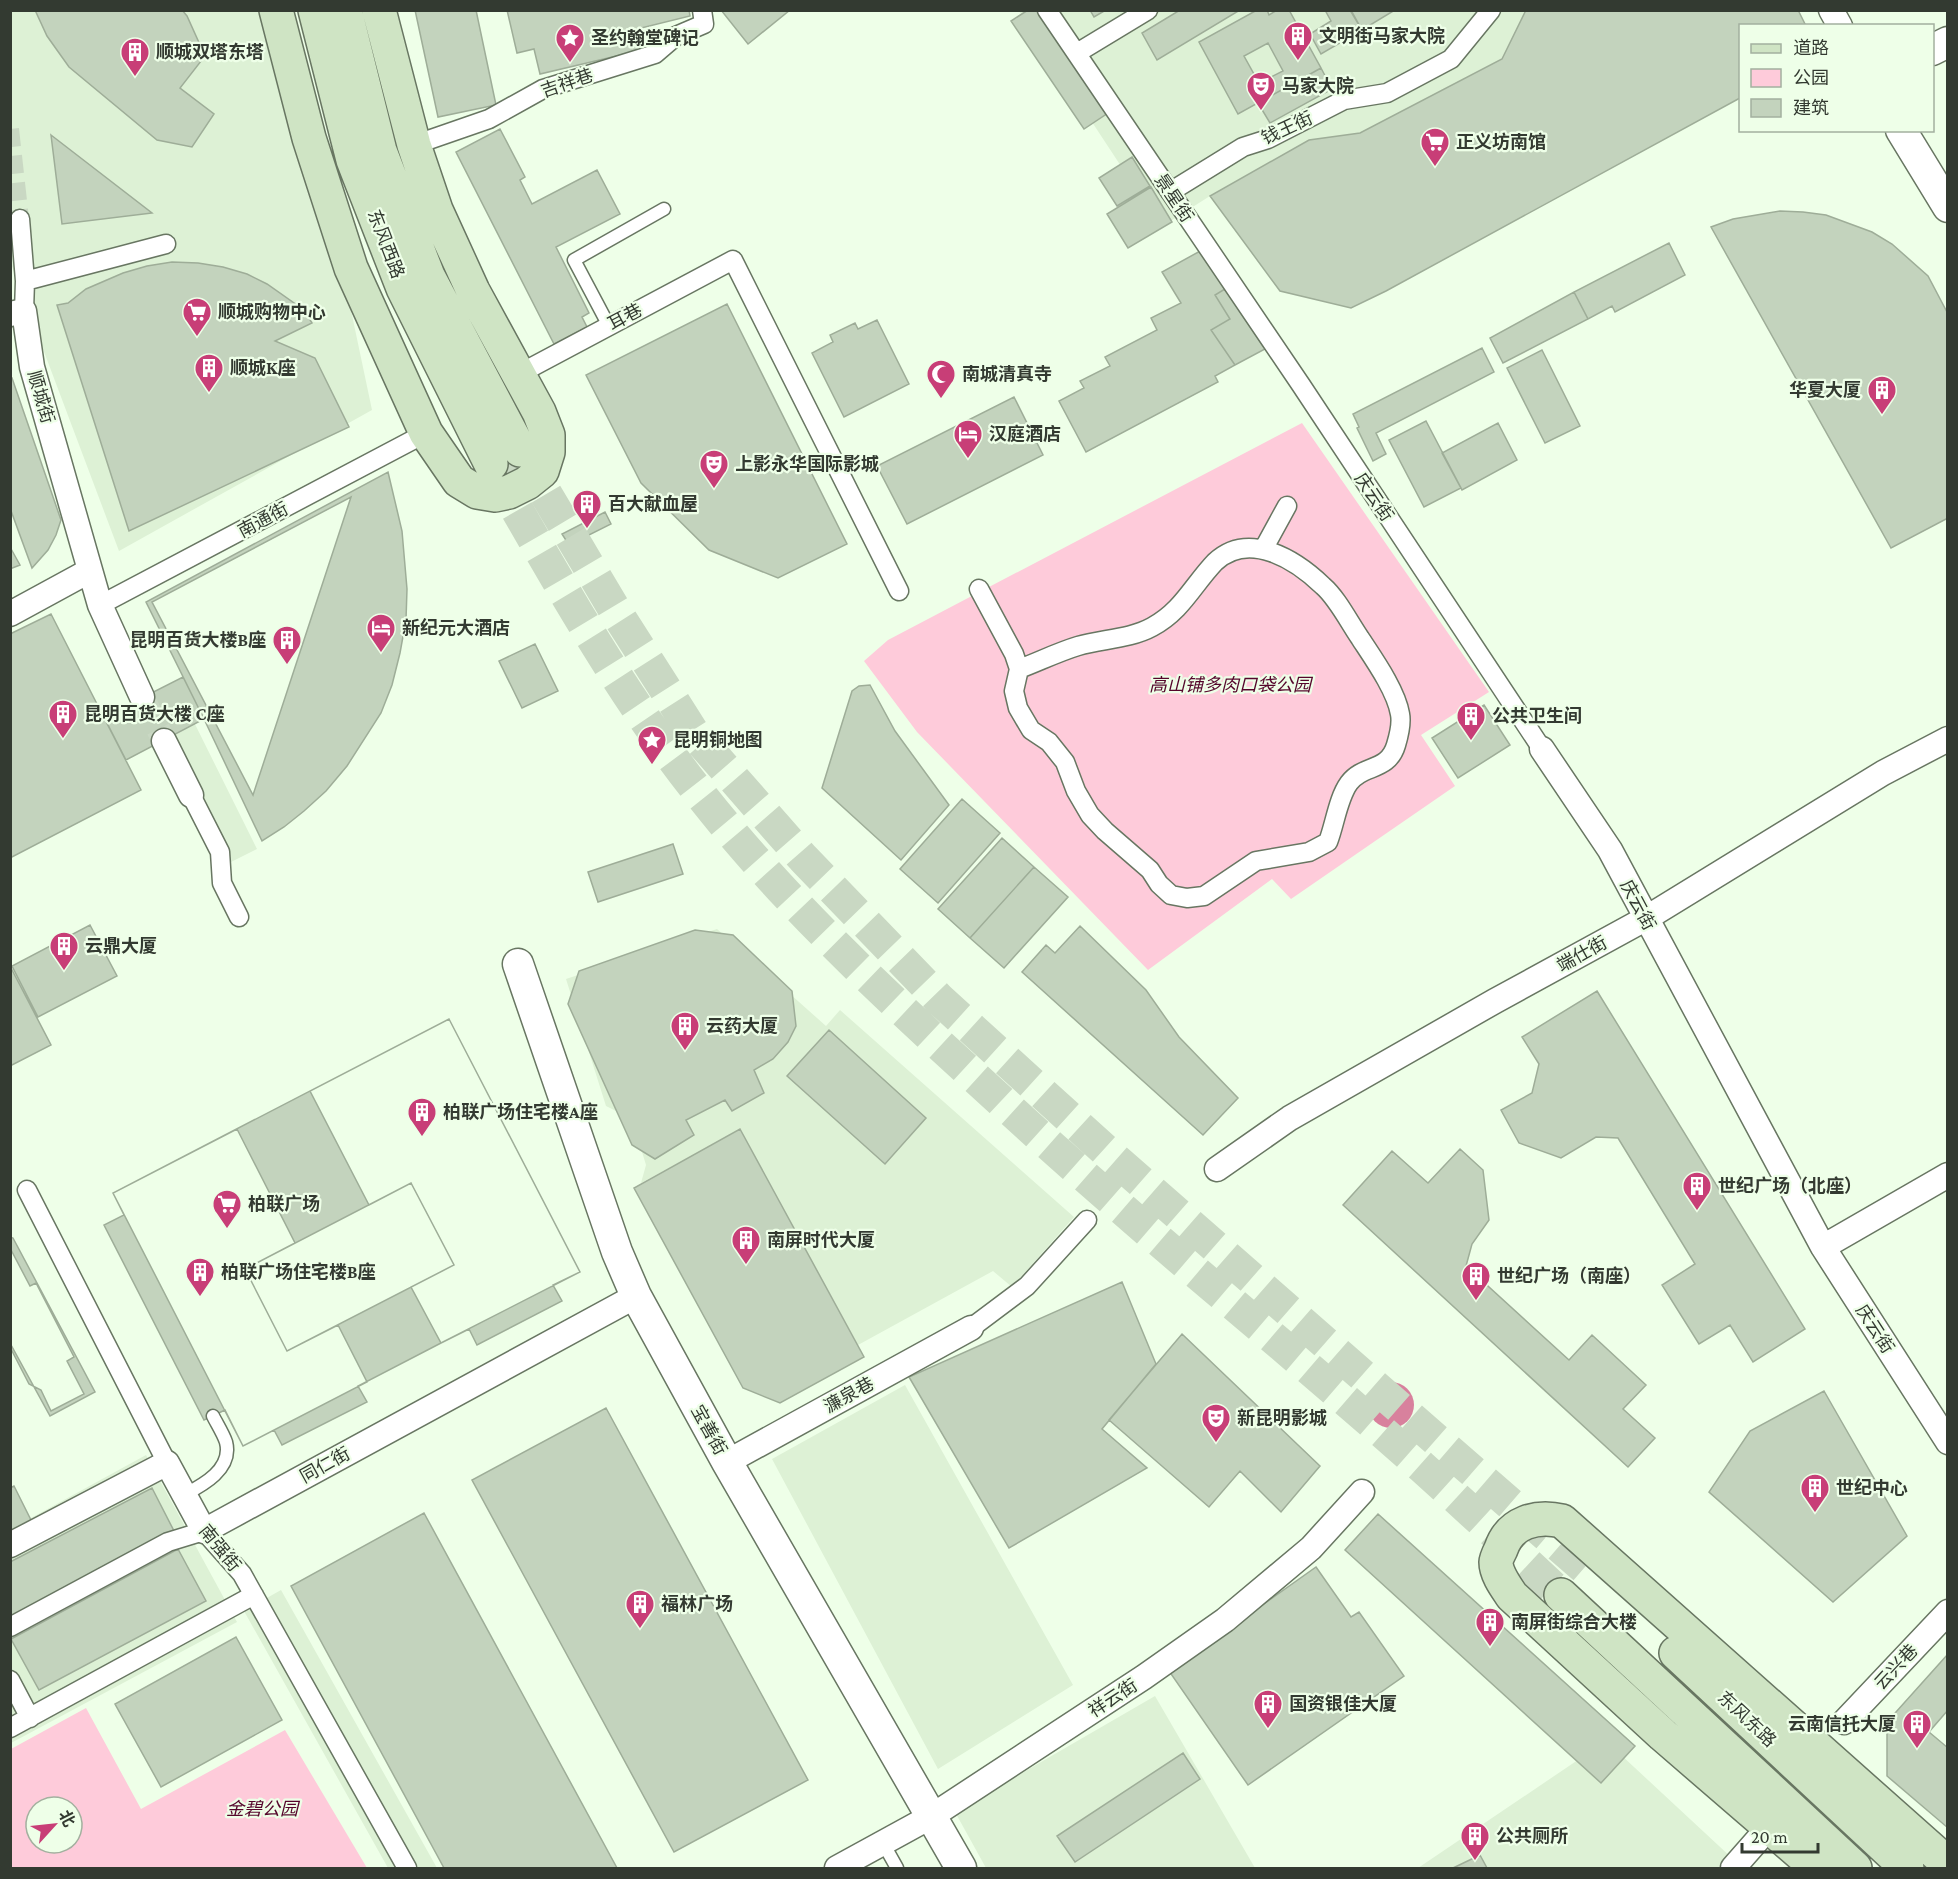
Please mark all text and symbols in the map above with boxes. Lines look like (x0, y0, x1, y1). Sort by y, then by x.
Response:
building icon: 文明街马家大院 (1282, 20, 1314, 62)
place icon: 圣约翰堂碑记 (554, 22, 586, 64)
legend (1739, 24, 1934, 132)
place label: 文明街马家大院 (1319, 26, 1445, 46)
place label: 圣约翰堂碑记 (591, 28, 699, 48)
building icon: 顺城双塔东塔 (119, 36, 151, 78)
text: 道路 (1793, 38, 1829, 58)
place label: 顺城双塔东塔 (156, 42, 264, 62)
street label: 吉祥巷 (538, 65, 596, 101)
text: 公园 (1793, 68, 1829, 88)
theatre icon: 马家大院 (1245, 70, 1277, 112)
place label: 马家大院 (1282, 76, 1354, 96)
text: 建筑 (1793, 98, 1829, 118)
street label: 钱王街 (1258, 108, 1316, 148)
supermarket icon: 正义坊南馆 (1419, 126, 1451, 168)
place label: 正义坊南馆 (1456, 132, 1546, 152)
street label: 景星街 (1151, 170, 1197, 226)
street label: 东风西路 (364, 207, 408, 281)
supermarket icon: 顺城购物中心 (181, 296, 213, 338)
street label: 耳巷 (604, 300, 646, 334)
place label: 顺城购物中心 (218, 302, 326, 322)
building icon: 顺城K座 (193, 352, 225, 394)
place label: 顺城K座 (230, 358, 296, 378)
mosque icon: 南城清真寺 (925, 358, 957, 400)
place label: 南城清真寺 (962, 364, 1052, 384)
street label: 顺城街 (24, 368, 58, 426)
building icon: 华夏大厦 (1866, 374, 1898, 416)
place label: 华夏大厦 (1789, 380, 1861, 400)
hotel icon: 汉庭酒店 (952, 418, 984, 460)
place label: 汉庭酒店 (989, 424, 1061, 444)
theatre icon: 上影永华国际影城 (698, 448, 730, 490)
place label: 上影永华国际影城 (735, 454, 879, 474)
street label: 庆云街 (1351, 469, 1397, 525)
building icon: 百大献血屋 (571, 488, 603, 530)
place label: 百大献血屋 (608, 494, 698, 514)
street label: 南通街 (234, 498, 292, 542)
hotel icon: 新纪元大酒店 (365, 612, 397, 654)
place label: 新纪元大酒店 (402, 617, 510, 638)
building icon: 昆明百货大楼B座 (271, 624, 303, 666)
place label: 昆明百货大楼B座 (129, 630, 266, 650)
park label: 高山铺多肉口袋公园 (1149, 675, 1314, 695)
building icon: 昆明百货大楼 C座 (47, 698, 79, 740)
building icon: 公共卫生间 (1455, 700, 1487, 742)
place label: 昆明百货大楼 C座 (84, 704, 224, 724)
place label: 公共卫生间 (1492, 706, 1582, 726)
place icon: 昆明铜地图 (636, 724, 668, 766)
place label: 昆明铜地图 (673, 730, 763, 750)
street label: 庆云街 (1616, 876, 1660, 934)
building icon: 云鼎大厦 (48, 930, 80, 972)
street label: 端仕街 (1554, 932, 1610, 976)
place label: 云鼎大厦 (85, 936, 157, 956)
building icon: 云药大厦 (669, 1010, 701, 1052)
place label: 云药大厦 (706, 1016, 778, 1036)
building icon: 柏联广场住宅楼A座 (406, 1096, 438, 1138)
place label: 柏联广场住宅楼A座 (443, 1102, 598, 1122)
building icon: 世纪广场（北座） (1681, 1170, 1713, 1212)
place label: 世纪广场（北座） (1718, 1175, 1862, 1196)
supermarket icon: 柏联广场 (211, 1188, 243, 1230)
place label: 柏联广场 (248, 1194, 320, 1214)
building icon: 南屏时代大厦 (730, 1224, 762, 1266)
place label: 南屏时代大厦 (767, 1230, 875, 1250)
building icon: 柏联广场住宅楼B座 (184, 1256, 216, 1298)
building icon: 世纪广场（南座） (1460, 1260, 1492, 1302)
place label: 柏联广场住宅楼B座 (221, 1262, 376, 1282)
place label: 世纪广场（南座） (1497, 1265, 1641, 1286)
street label: 庆云街 (1852, 1301, 1898, 1357)
street label: 濂泉巷 (821, 1373, 877, 1417)
street label: 宝善街 (687, 1402, 731, 1458)
theatre icon: 新昆明影城 (1200, 1402, 1232, 1444)
place label: 新昆明影城 (1237, 1408, 1327, 1428)
street label: 同仁街 (297, 1443, 353, 1487)
building icon: 世纪中心 (1799, 1472, 1831, 1514)
place label: 世纪中心 (1836, 1477, 1908, 1498)
street label: 南强街 (195, 1521, 245, 1575)
building icon: 福林广场 (624, 1588, 656, 1630)
place label: 福林广场 (661, 1594, 733, 1614)
building icon: 南屏街综合大楼 (1474, 1606, 1506, 1648)
place label: 南屏街综合大楼 (1511, 1612, 1637, 1632)
street label: 云兴巷 (1870, 1640, 1922, 1694)
street label: 祥云街 (1085, 1675, 1141, 1721)
street label: 东风东路 (1714, 1687, 1780, 1751)
building icon: 国资银佳大厦 (1252, 1688, 1284, 1730)
place label: 国资银佳大厦 (1289, 1694, 1397, 1714)
building icon: 云南信托大厦 (1901, 1708, 1933, 1750)
place label: 云南信托大厦 (1788, 1714, 1896, 1734)
north arrow (24, 1795, 84, 1855)
park label: 金碧公园 (226, 1799, 301, 1819)
text: 北 (56, 1807, 78, 1829)
scale bar (1742, 1816, 1818, 1854)
building icon: 公共厕所 (1459, 1820, 1491, 1862)
place label: 公共厕所 (1496, 1826, 1568, 1846)
text: 20 m (1751, 1827, 1788, 1847)

